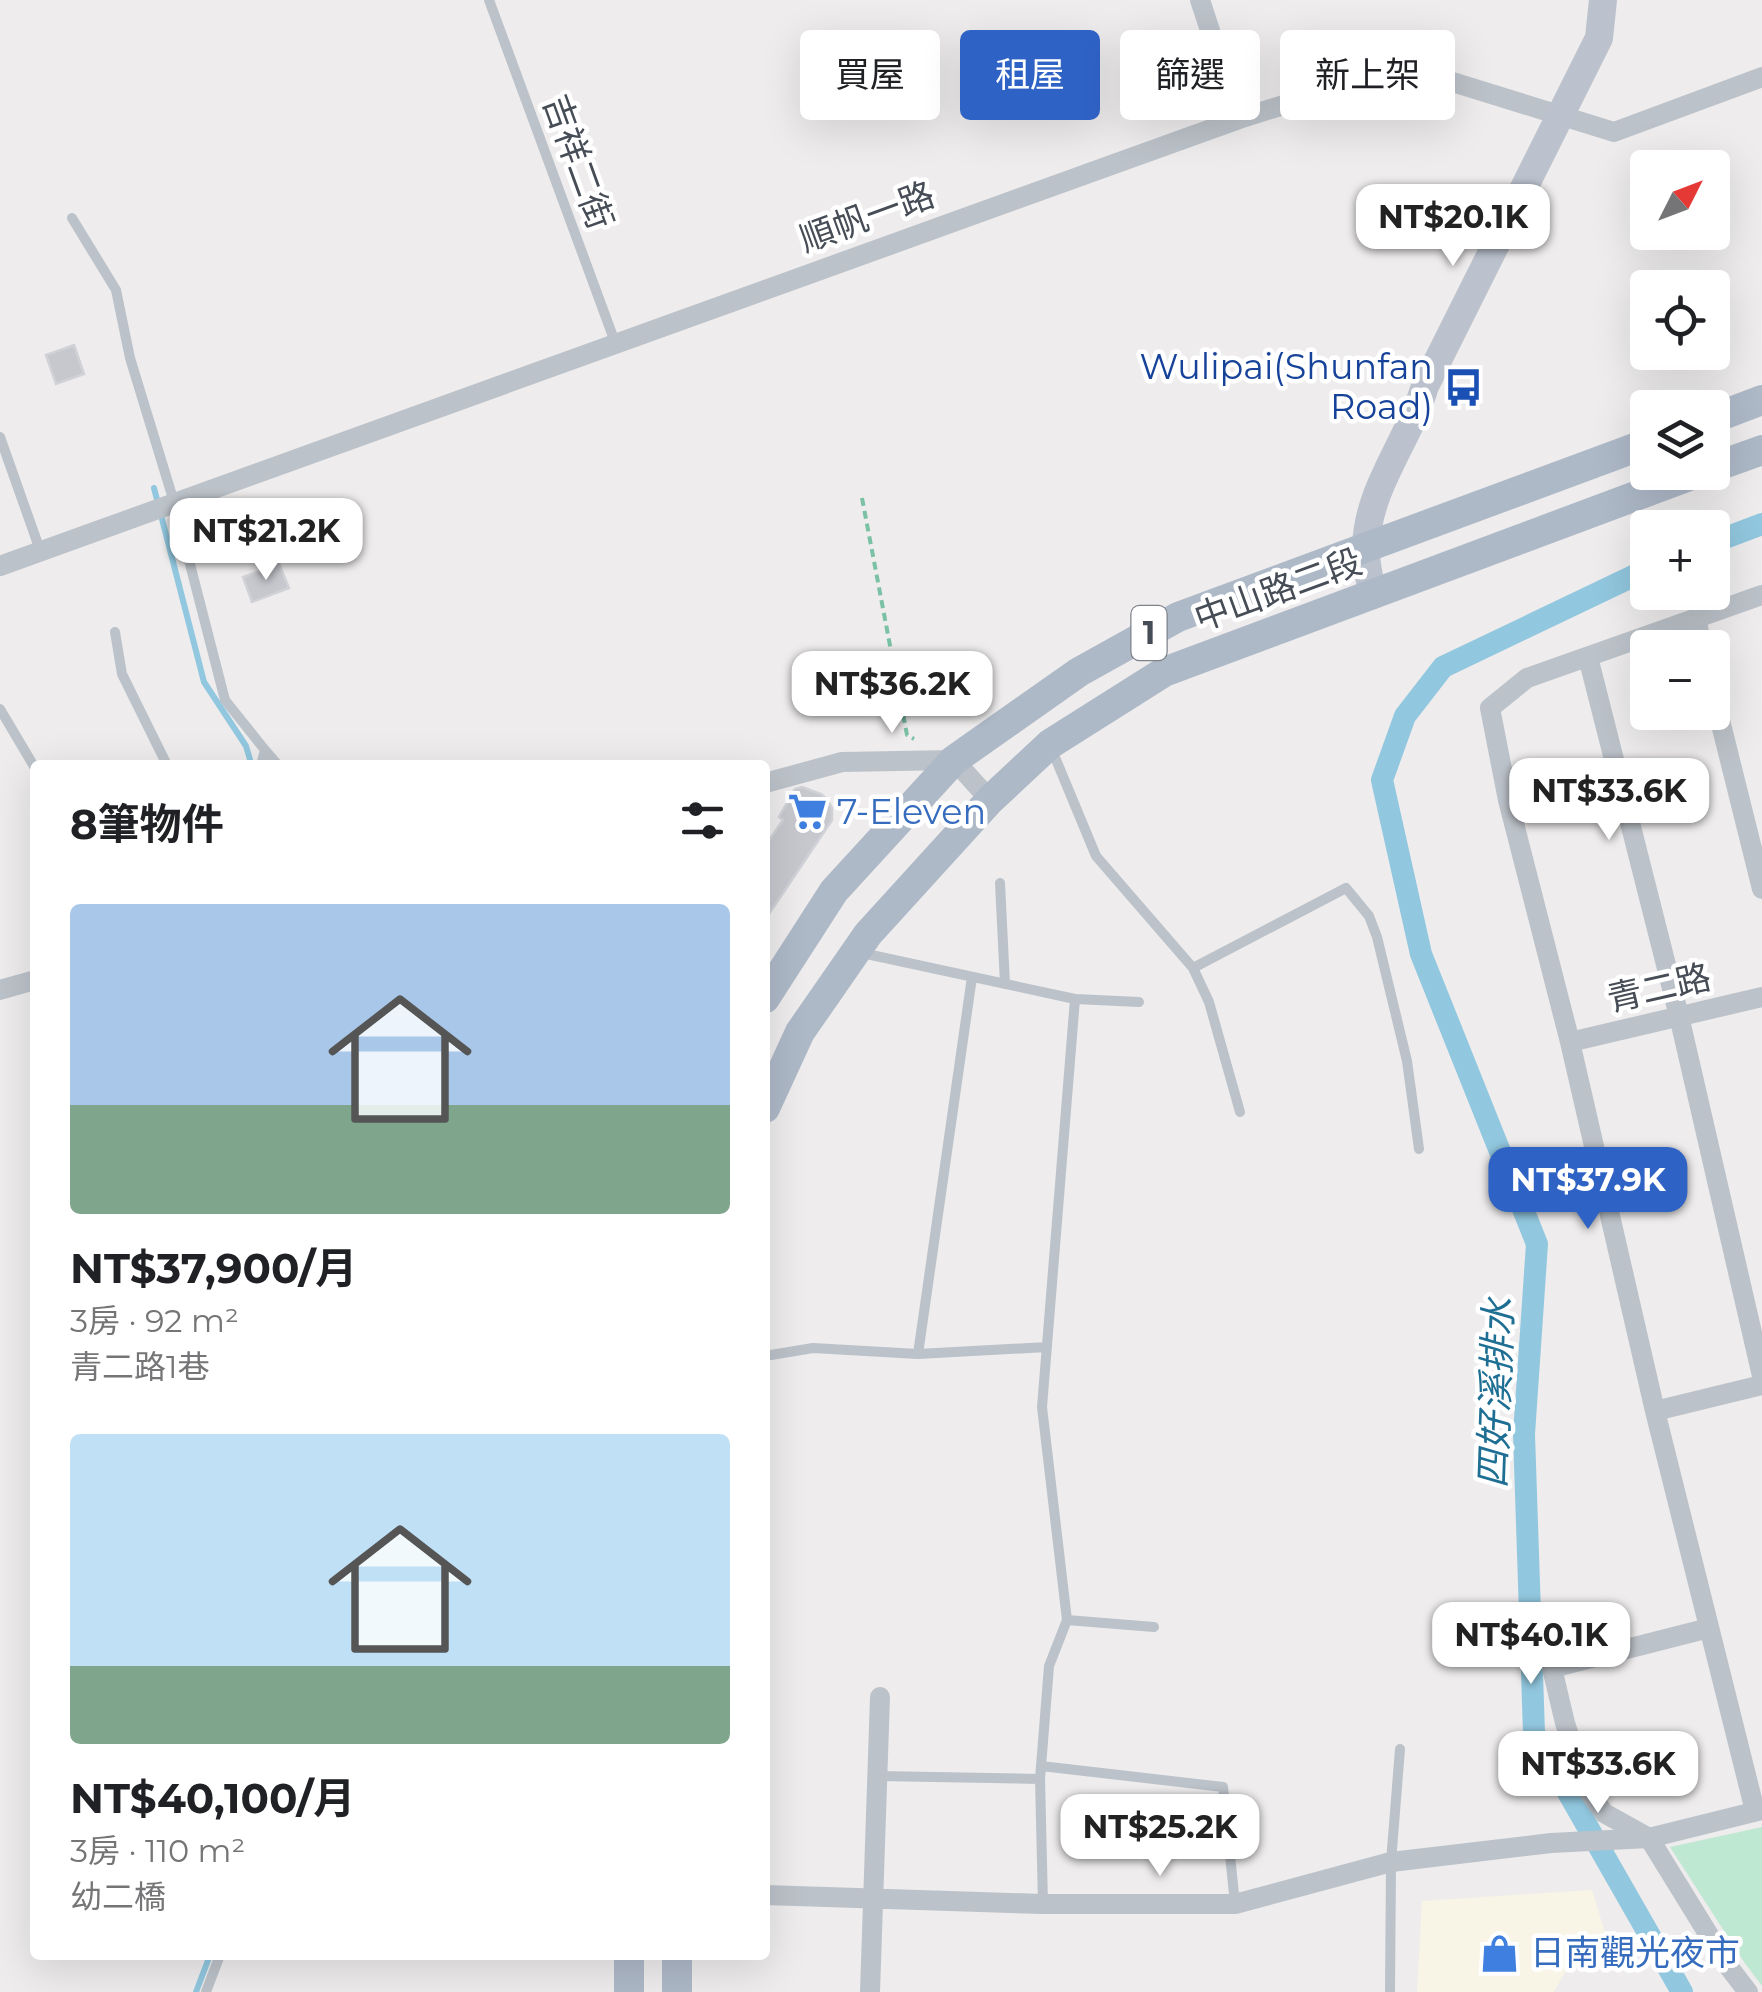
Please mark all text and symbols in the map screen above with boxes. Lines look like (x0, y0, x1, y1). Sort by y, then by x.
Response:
chip: 買屋 (800, 30, 940, 120)
chip: 租屋 (960, 30, 1100, 120)
chip: 篩選 (1120, 30, 1260, 120)
chip: 新上架 (1280, 30, 1455, 120)
street label: 吉祥二街 (534, 89, 623, 235)
north arrow (1630, 150, 1730, 250)
map controls (1630, 150, 1730, 730)
street label: 順帆一路 (794, 172, 940, 261)
pin: NT$20.1K (1350, 184, 1556, 269)
text: NT$20.1K (1378, 197, 1528, 236)
button: locate (1630, 270, 1730, 370)
place label: Wulipai(Shunfan Road) (1139, 345, 1433, 428)
bus stop icon: Wulipai(Shunfan Road) (1442, 366, 1484, 408)
button: layers (1630, 390, 1730, 490)
pin: NT$21.2K (163, 498, 369, 583)
button: + (1630, 510, 1730, 610)
text: NT$21.2K (192, 511, 340, 550)
street label: 中山路二段 (1188, 539, 1367, 640)
road number: 1 (1132, 606, 1166, 660)
button: − (1630, 630, 1730, 730)
pin: NT$36.2K (789, 651, 995, 736)
text: NT$36.2K (814, 664, 970, 703)
pin: NT$33.6K (1506, 758, 1712, 843)
text: NT$33.6K (1531, 771, 1687, 810)
place label: 7-Eleven (837, 790, 986, 833)
supermarket icon: 7-Eleven (786, 791, 828, 833)
icon: filters (675, 793, 730, 848)
text: 8筆物件 (70, 798, 224, 850)
street label: 青二路 (1603, 955, 1715, 1020)
icon: home (310, 969, 490, 1149)
pin: NT$37.9K (1485, 1147, 1691, 1232)
text: NT$37.9K (1510, 1160, 1666, 1199)
text: NT$37,900/月 (70, 1242, 357, 1294)
water label: 四好溪排水 (1469, 1295, 1522, 1489)
text: 3房 · 92 m² (70, 1301, 239, 1340)
text: 青二路1巷 (70, 1347, 210, 1386)
icon: home (310, 1499, 490, 1679)
pin: NT$40.1K (1428, 1602, 1634, 1687)
text: NT$40.1K (1454, 1615, 1608, 1654)
pin: NT$33.6K (1495, 1731, 1701, 1816)
text: NT$33.6K (1520, 1744, 1676, 1783)
text: NT$40,100/月 (70, 1772, 355, 1824)
pin: NT$25.2K (1057, 1794, 1263, 1879)
text: NT$25.2K (1082, 1807, 1238, 1846)
text: 3房 · 110 m² (70, 1831, 245, 1870)
text: 幼二橋 (70, 1877, 166, 1916)
place label: 日南觀光夜市 (1530, 1931, 1740, 1974)
shop icon: 日南觀光夜市 (1479, 1932, 1521, 1974)

